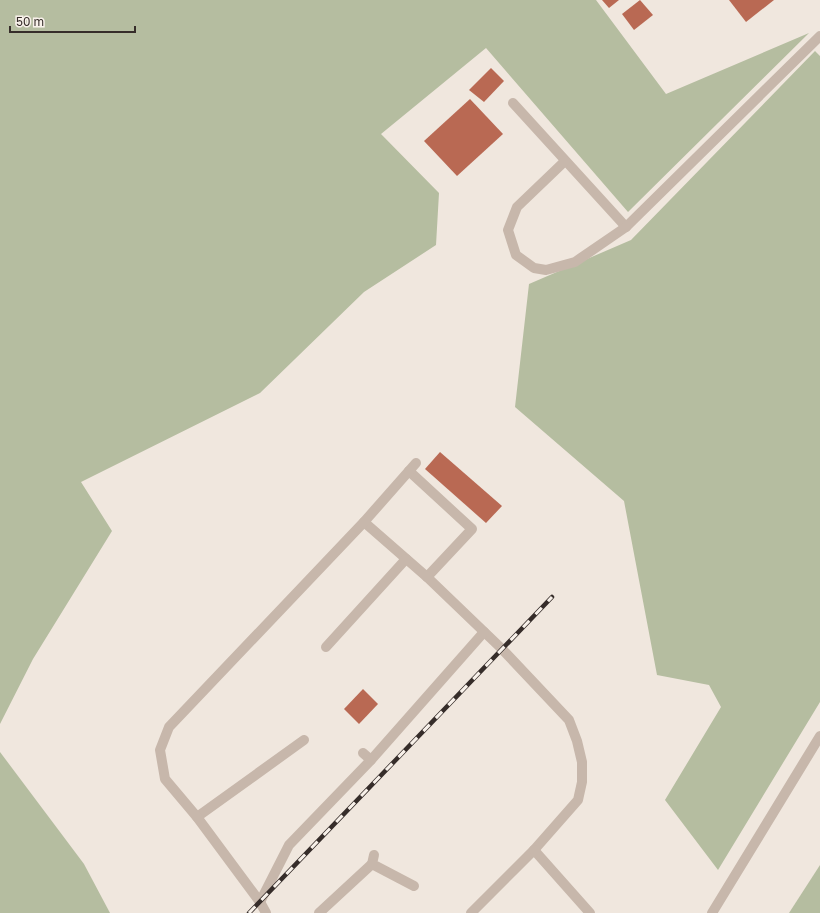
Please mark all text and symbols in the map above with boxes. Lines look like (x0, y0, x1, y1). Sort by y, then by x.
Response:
scale bar (10, 8, 135, 34)
text: 50 m (16, 14, 44, 29)

